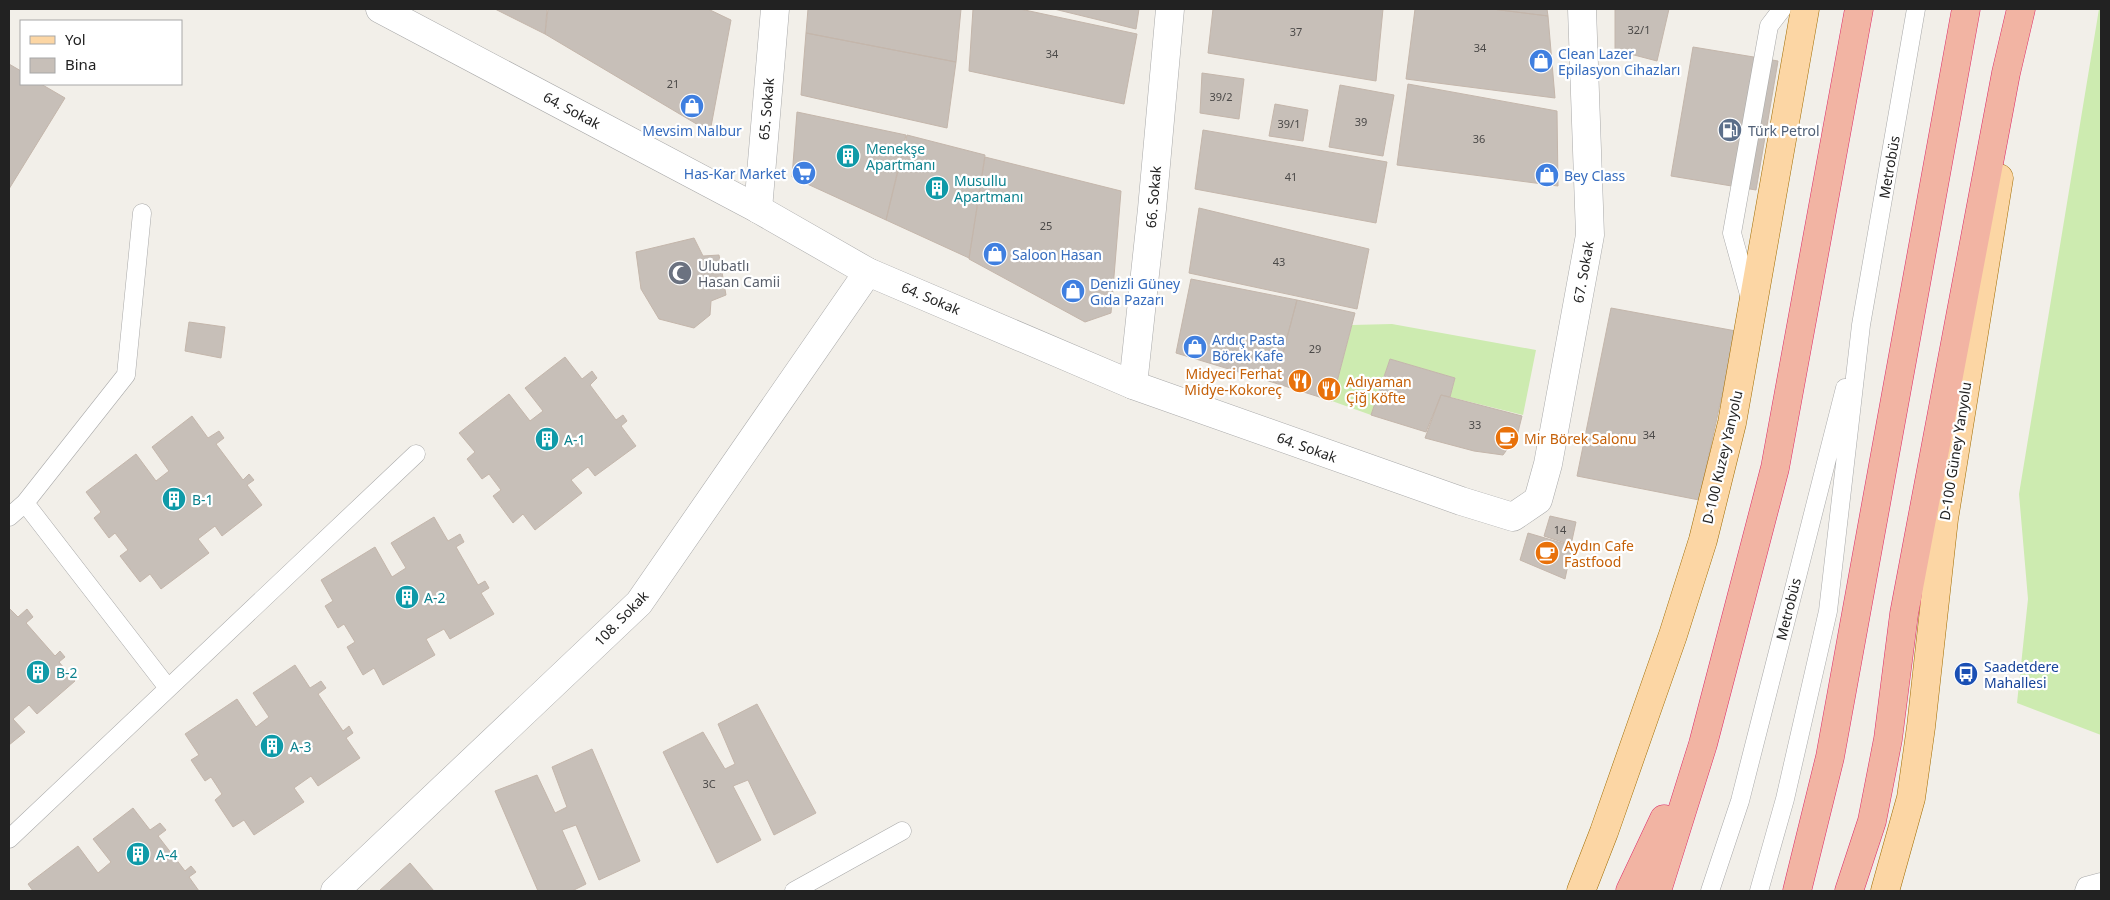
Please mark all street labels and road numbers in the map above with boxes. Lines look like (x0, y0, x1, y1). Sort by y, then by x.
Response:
street label: 65. Sokak (754, 77, 778, 141)
street label: 64. Sokak (540, 87, 604, 133)
street label: Metrobüs (1874, 134, 1904, 200)
street label: 66. Sokak (1141, 165, 1165, 229)
street label: 67. Sokak (1568, 239, 1598, 304)
street label: 64. Sokak (899, 277, 964, 319)
street label: D-100 Güney Yanyolu (1935, 380, 1975, 522)
street label: D-100 Kuzey Yanyolu (1697, 388, 1747, 526)
street label: 64. Sokak (1274, 427, 1340, 467)
street label: Metrobüs (1771, 576, 1805, 642)
street label: 108. Sokak (590, 586, 653, 650)

